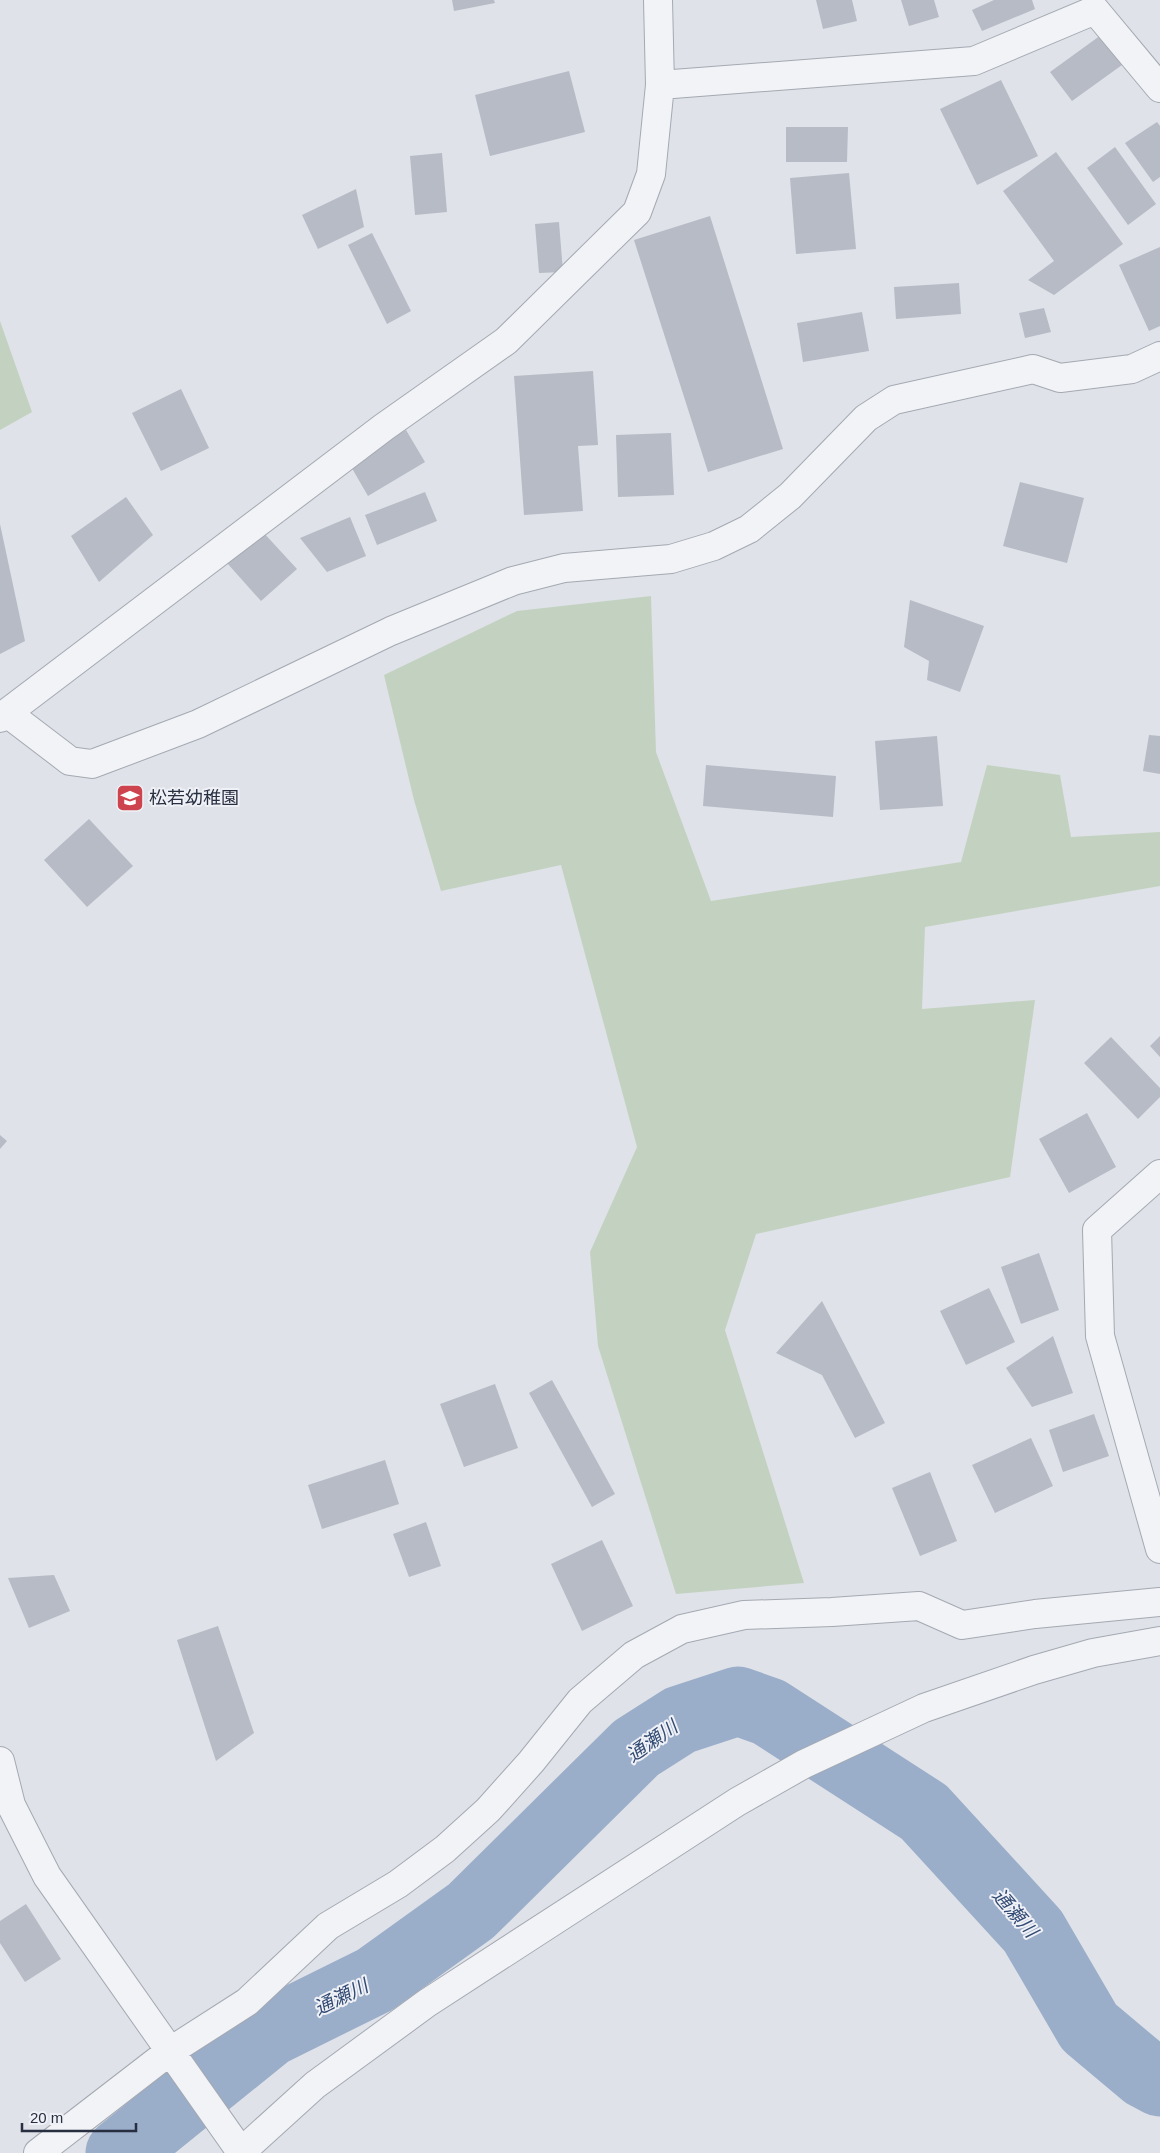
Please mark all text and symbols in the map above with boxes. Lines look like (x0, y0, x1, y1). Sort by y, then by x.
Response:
school or university icon: 松若幼稚園 (115, 783, 145, 813)
place label: 松若幼稚園 (149, 788, 239, 808)
water label: 通瀬川 (623, 1715, 683, 1766)
water label: 通瀬川 (988, 1885, 1043, 1943)
water label: 通瀬川 (311, 1974, 373, 2019)
scale bar (22, 2100, 136, 2132)
text: 20 m (30, 2109, 63, 2126)

